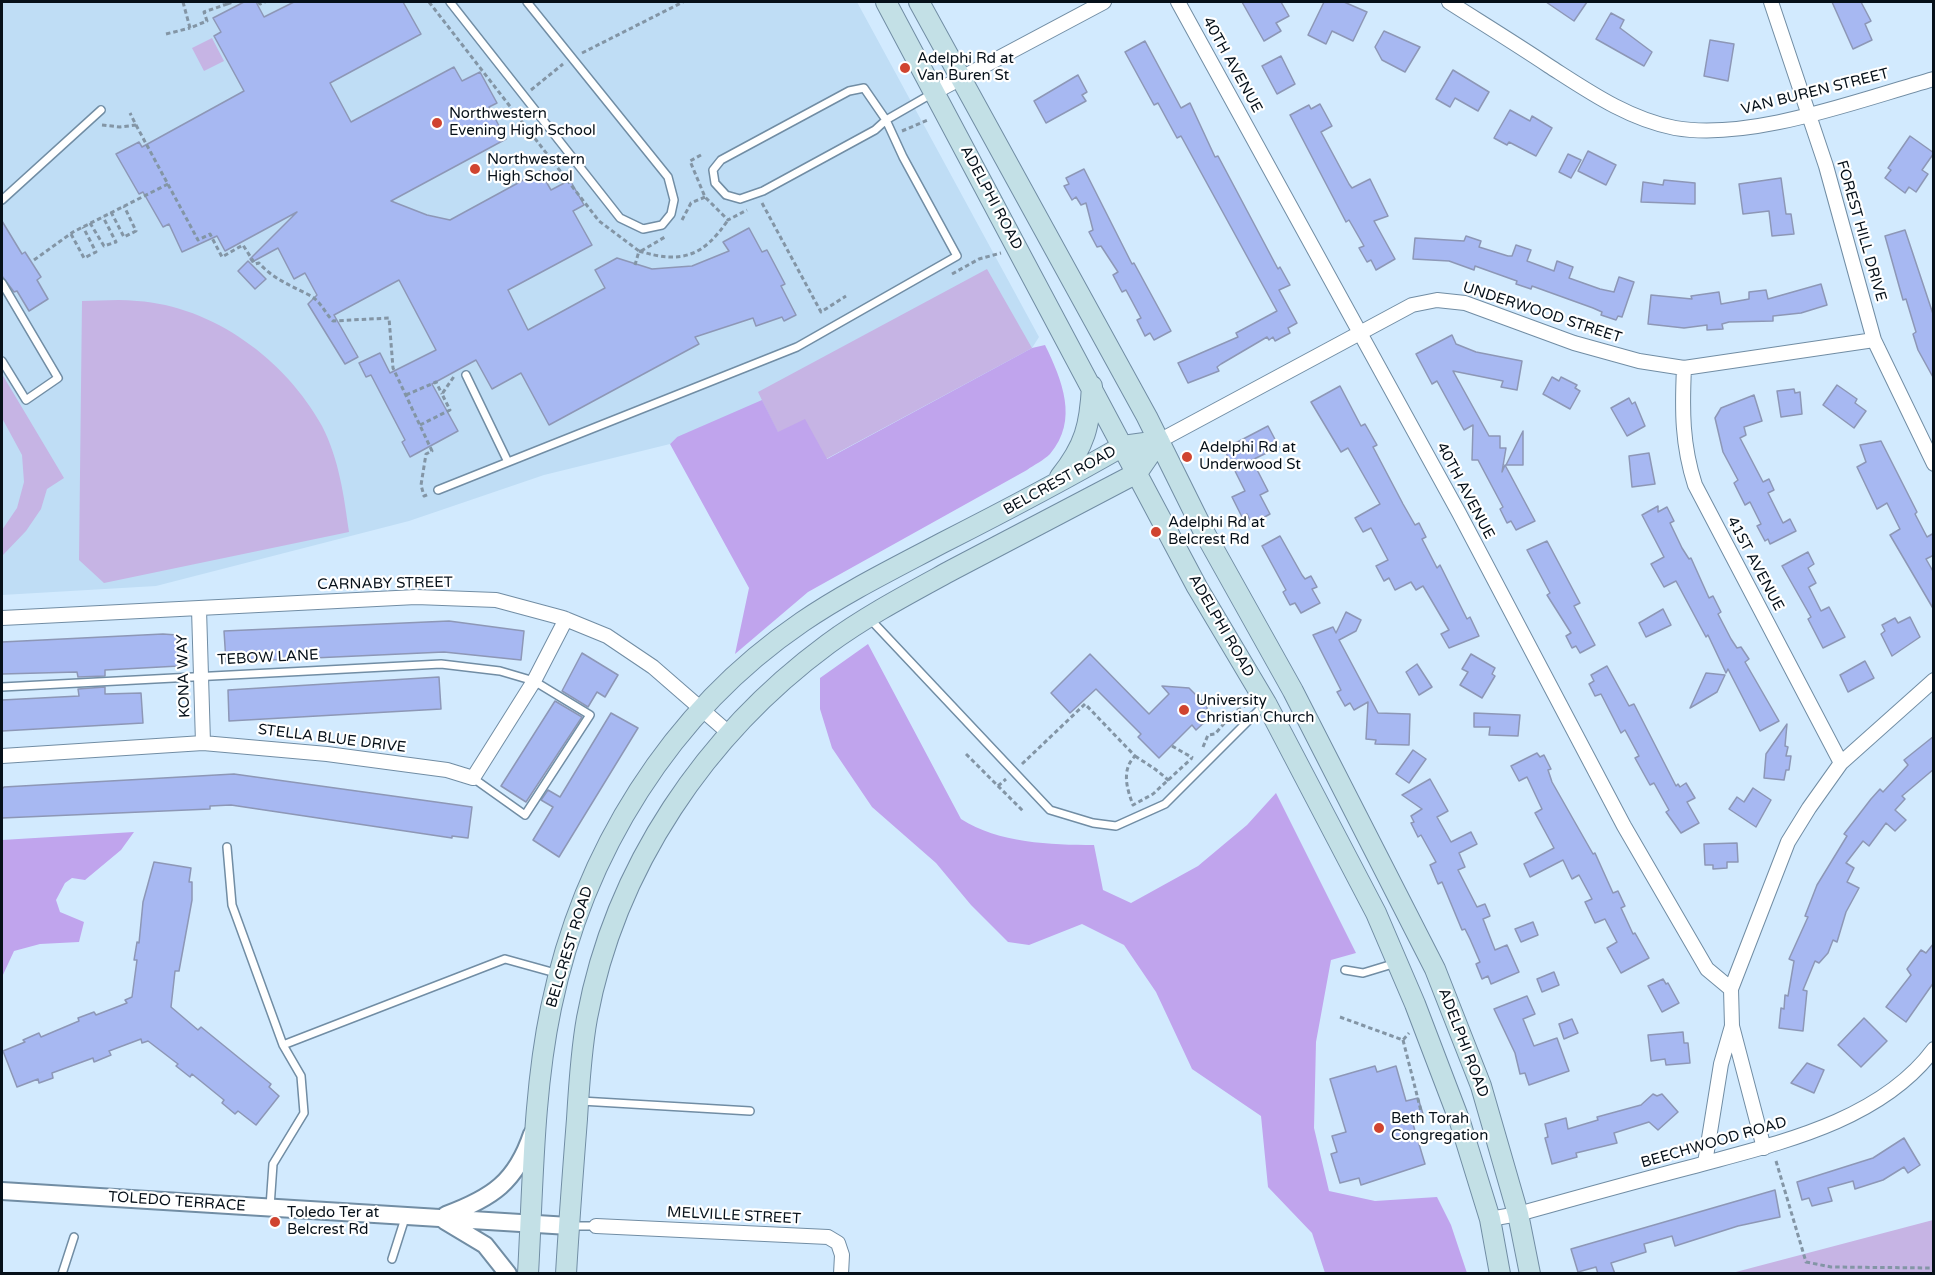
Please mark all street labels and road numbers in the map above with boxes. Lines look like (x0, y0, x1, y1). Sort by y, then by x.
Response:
street label: 40TH AVENUE (1198, 14, 1266, 116)
street label: VAN BUREN STREET (1739, 65, 1891, 119)
street label: ADELPHI ROAD (956, 143, 1026, 253)
street label: FOREST HILL DRIVE (1832, 158, 1890, 304)
street label: UNDERWOOD STREET (1460, 279, 1624, 347)
street label: 40TH AVENUE (1432, 440, 1498, 542)
street label: BELCREST ROAD (1000, 443, 1120, 519)
street label: 41ST AVENUE (1723, 514, 1787, 614)
street label: ADELPHI ROAD (1184, 572, 1258, 680)
street label: CARNABY STREET (317, 574, 453, 594)
street label: KONA WAY (174, 634, 194, 718)
street label: TEBOW LANE (217, 646, 319, 670)
street label: STELLA BLUE DRIVE (257, 721, 407, 757)
street label: BELCREST ROAD (543, 884, 597, 1010)
street label: ADELPHI ROAD (1434, 986, 1492, 1100)
street label: BEECHWOOD ROAD (1639, 1114, 1789, 1172)
street label: TOLEDO TERRACE (108, 1188, 246, 1216)
street label: MELVILLE STREET (667, 1204, 801, 1228)

